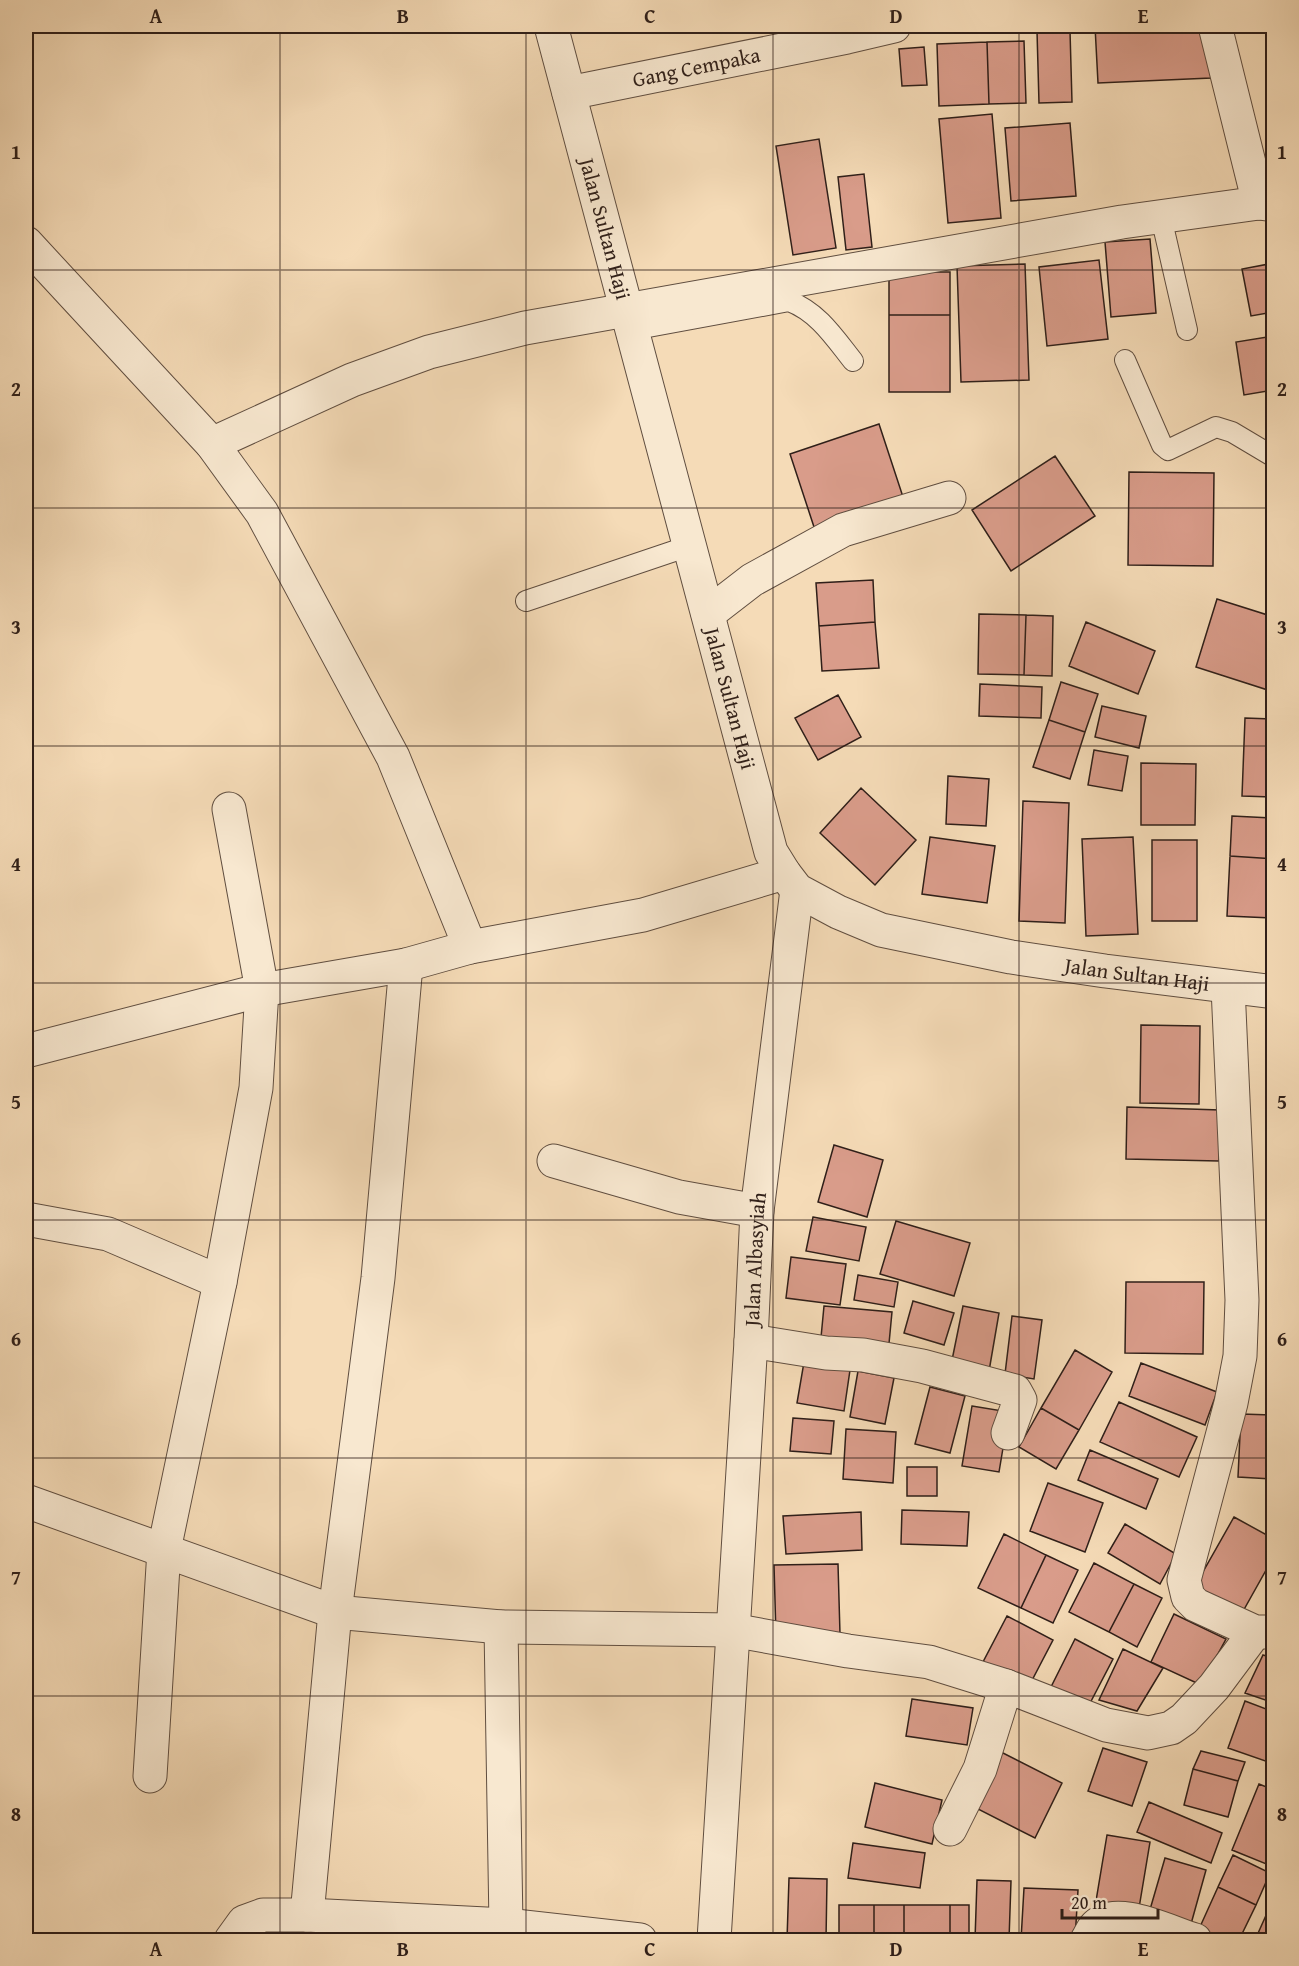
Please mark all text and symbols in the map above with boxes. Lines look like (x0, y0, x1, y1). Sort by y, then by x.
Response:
text: A (150, 1, 163, 30)
text: B (397, 1, 409, 30)
text: C (644, 1, 656, 30)
text: D (889, 1, 903, 30)
text: E (1138, 1, 1149, 30)
street label: Gang Cempaka (630, 39, 763, 95)
text: 1 (11, 137, 21, 166)
text: 1 (1277, 137, 1287, 166)
street label: Jalan Sultan Haji (571, 152, 639, 303)
text: 2 (11, 374, 21, 403)
text: 2 (1277, 374, 1287, 403)
text: 3 (11, 612, 21, 641)
text: 3 (1277, 612, 1287, 641)
street label: Jalan Sultan Haji (696, 621, 764, 773)
text: 4 (11, 849, 21, 878)
text: 4 (1277, 849, 1287, 878)
street label: Jalan Sultan Haji (1060, 949, 1211, 999)
text: 5 (11, 1087, 21, 1116)
text: 5 (1277, 1087, 1287, 1116)
street label: Jalan Albasyiah (736, 1190, 774, 1330)
text: 6 (11, 1324, 21, 1353)
text: 6 (1277, 1324, 1287, 1353)
text: 7 (11, 1562, 21, 1591)
text: 7 (1277, 1562, 1287, 1591)
text: 8 (11, 1799, 21, 1828)
text: 8 (1277, 1799, 1287, 1828)
scale bar (1062, 1882, 1158, 1920)
text: 20 m (1071, 1889, 1107, 1916)
text: A (150, 1934, 163, 1963)
text: B (397, 1934, 409, 1963)
text: C (644, 1934, 656, 1963)
text: D (889, 1934, 903, 1963)
text: E (1138, 1934, 1149, 1963)

